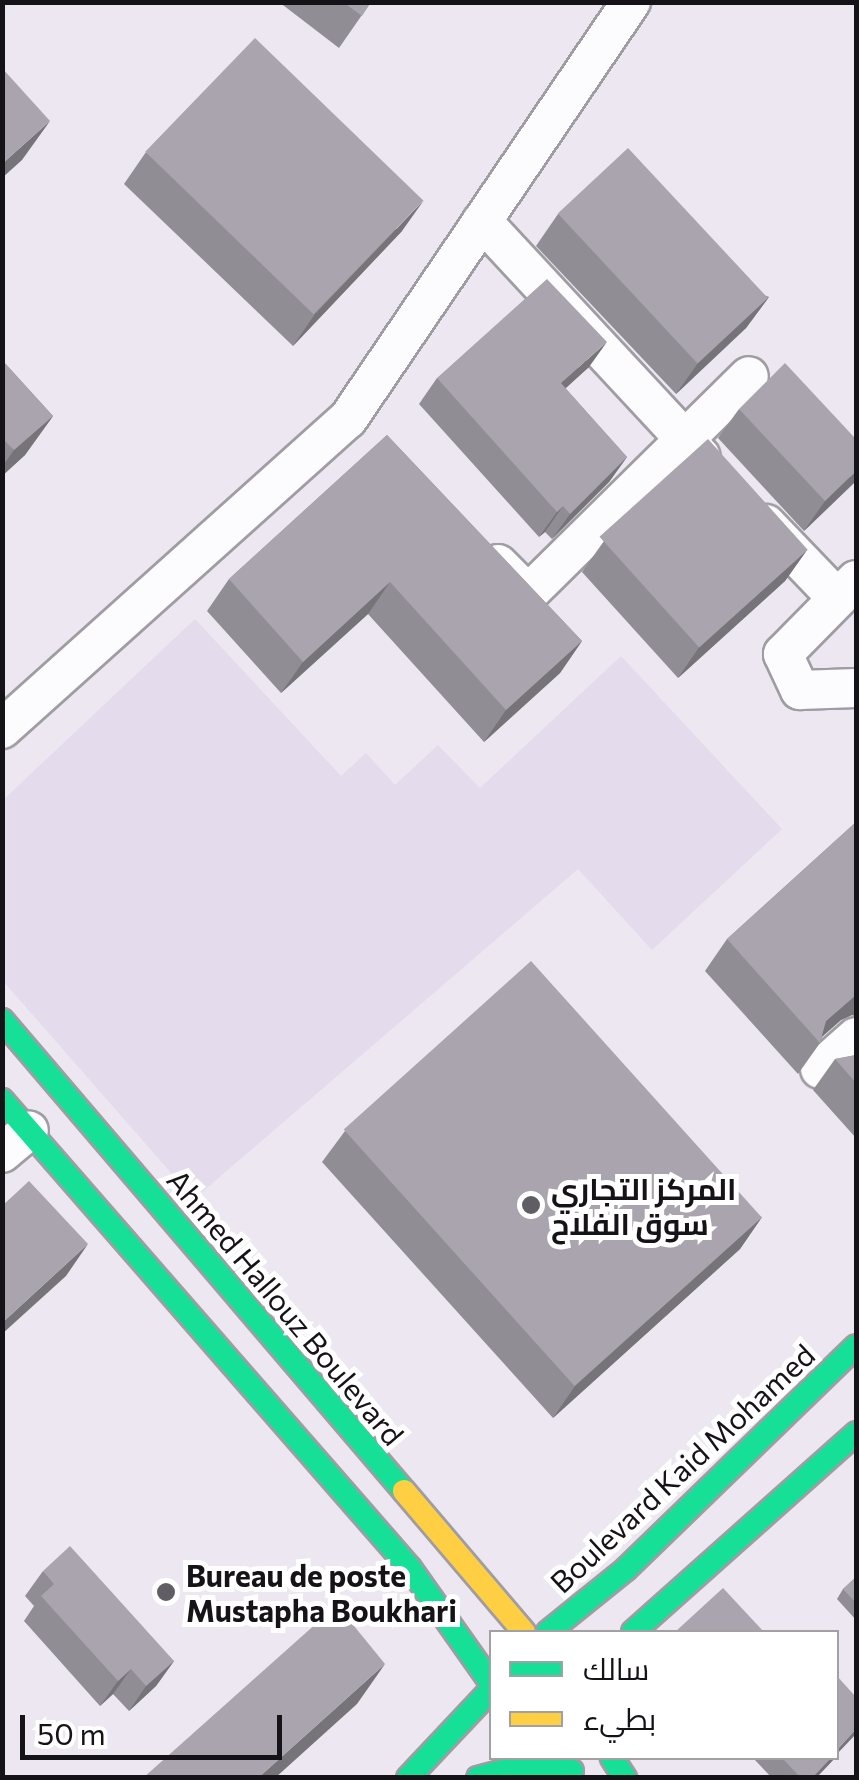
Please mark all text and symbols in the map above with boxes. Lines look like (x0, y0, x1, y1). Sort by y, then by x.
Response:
street label: Ahmed Hallouz Boulevard (160, 1162, 412, 1452)
place label: المركز التجاري سوق الفلاح (551, 1170, 736, 1240)
marker: المركز التجاري سوق الفلاح (520, 1194, 542, 1216)
street label: Boulevard Kaid Mohamed (543, 1336, 821, 1600)
place label: Bureau de poste Mustapha Boukhari (186, 1557, 457, 1628)
marker: Bureau de poste Mustapha Boukhari (155, 1581, 177, 1603)
legend (489, 1630, 839, 1760)
text: سالك (583, 1649, 649, 1686)
scale bar (25, 1695, 288, 1757)
text: بطيء (583, 1699, 656, 1736)
text: 50 m (37, 1714, 106, 1751)

